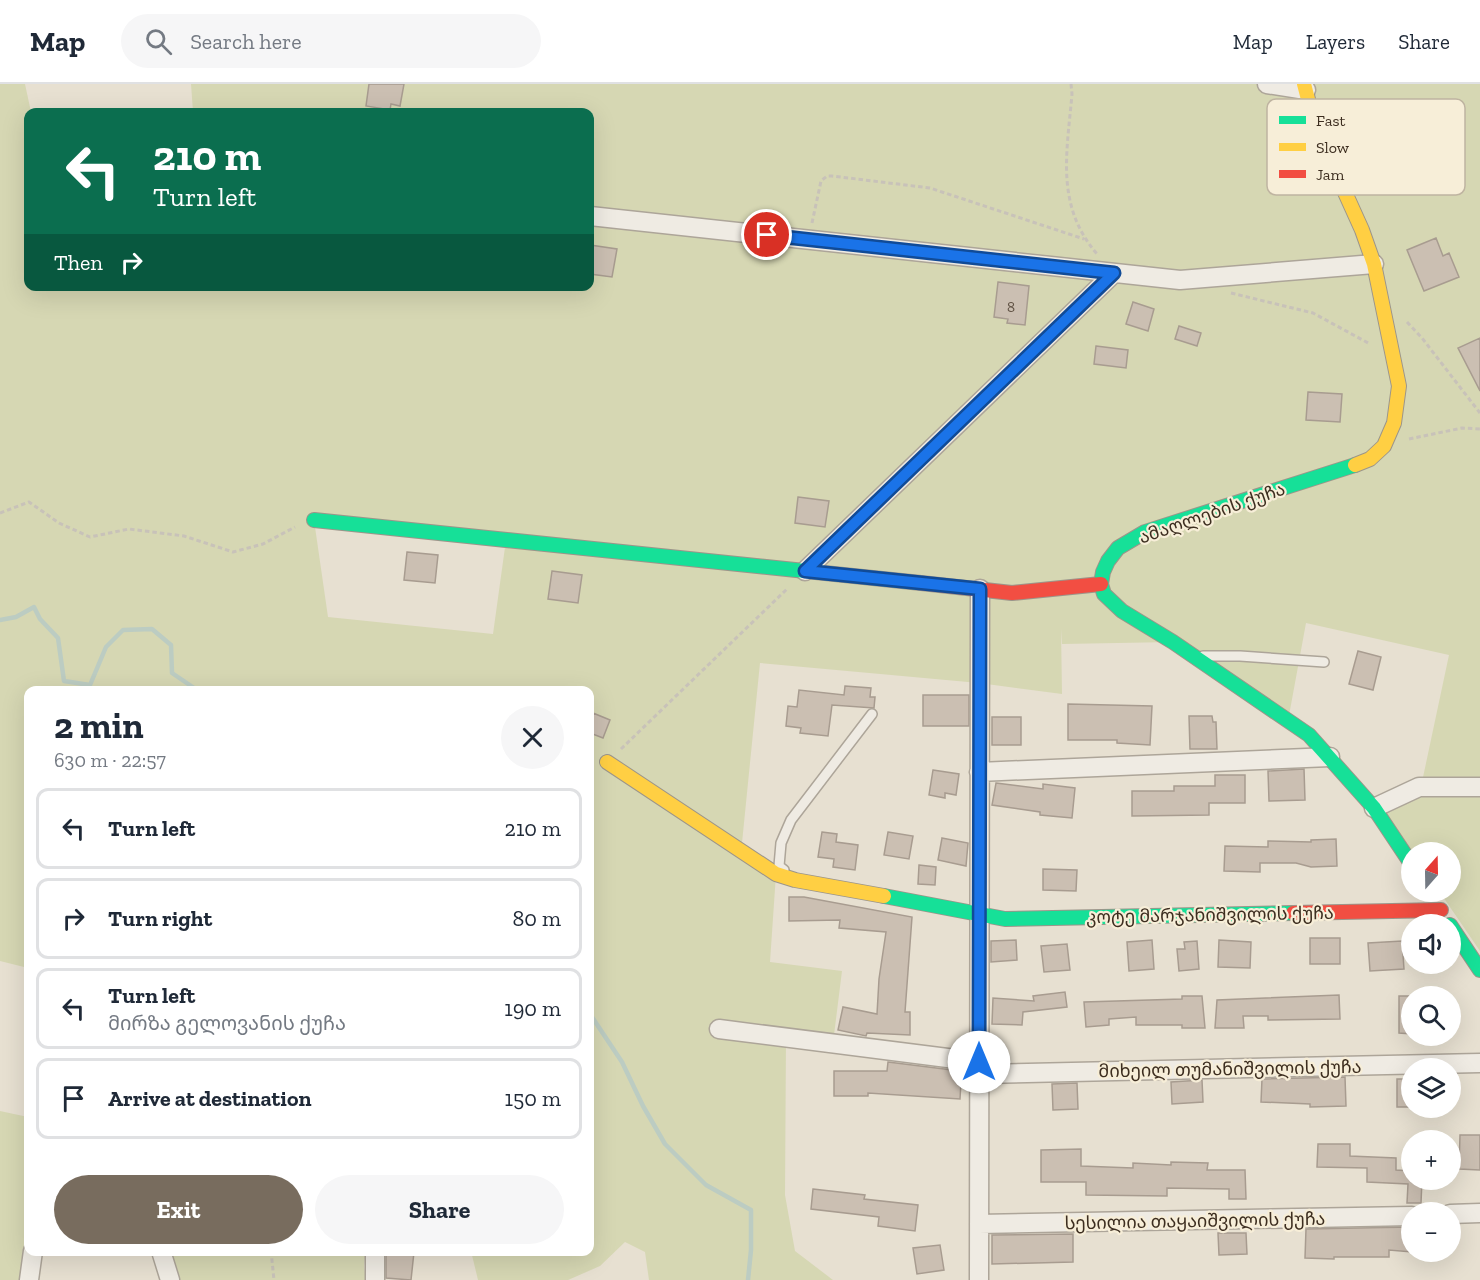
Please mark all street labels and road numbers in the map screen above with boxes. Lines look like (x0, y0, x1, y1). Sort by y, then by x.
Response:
street label: ამაღლების ქუჩა (1136, 478, 1288, 548)
street label: კოტე მარჯანიშვილის ქუჩა (1086, 902, 1334, 928)
street label: მიხეილ თუმანიშვილის ქუჩა (1098, 1056, 1362, 1082)
street label: სესილია თაყაიშვილის ქუჩა (1064, 1208, 1326, 1234)

